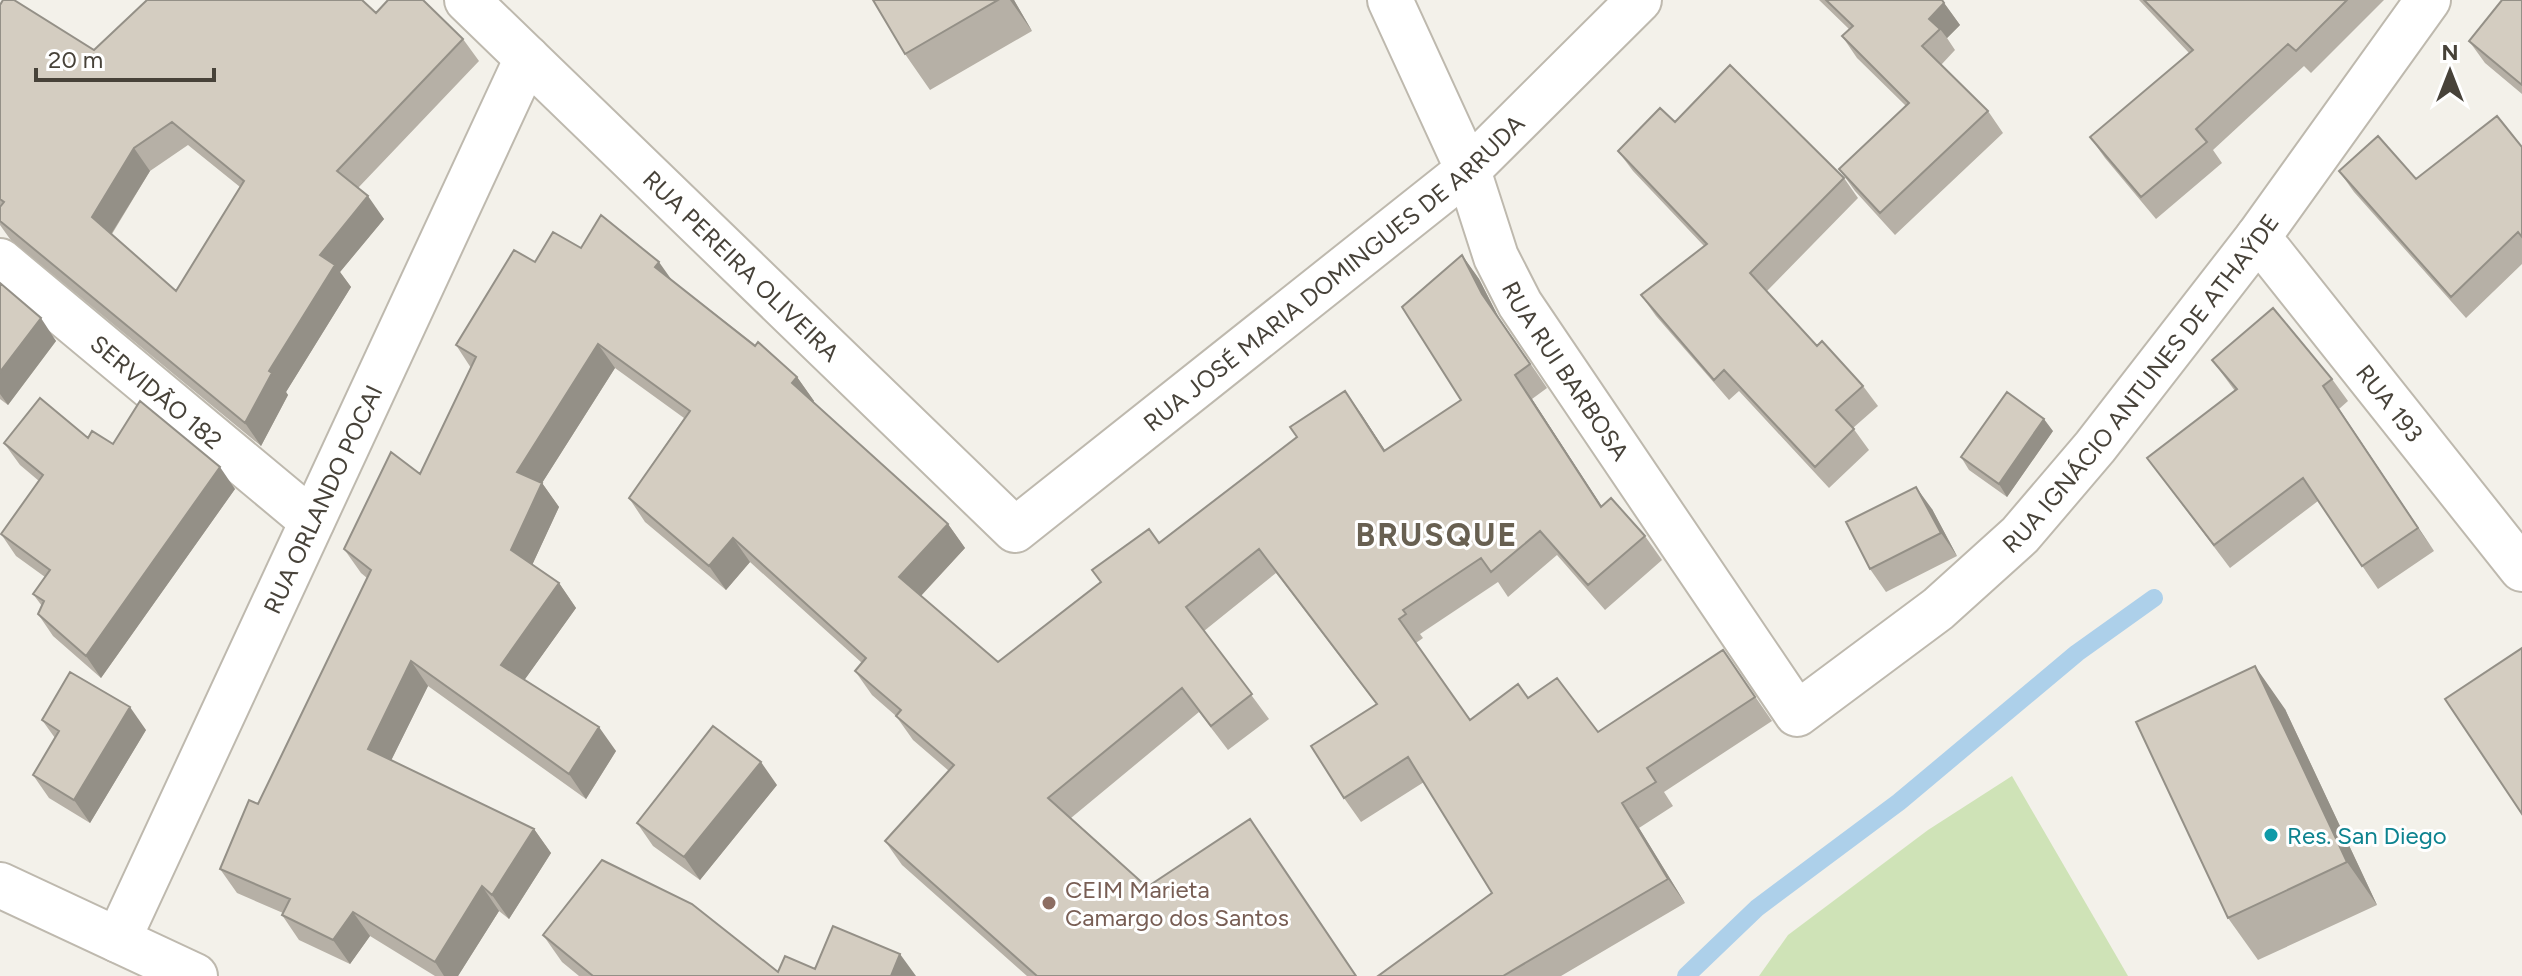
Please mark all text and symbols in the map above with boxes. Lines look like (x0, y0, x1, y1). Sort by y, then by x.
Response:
scale bar (36, 32, 214, 82)
north arrow (2410, 32, 2490, 112)
text: N (2441, 39, 2459, 66)
text: 20 m (48, 45, 103, 74)
street label: RUA JOSÉ MARIA DOMINGUES DE ARRUDA (1137, 108, 1530, 437)
street label: RUA PEREIRA OLIVEIRA (637, 164, 846, 367)
street label: RUA IGNÁCIO ANTUNES DE ATHAÝDE (1996, 208, 2285, 559)
street label: RUA RUI BARBOSA (1496, 276, 1636, 466)
street label: SERVIDÃO 182 (85, 328, 228, 455)
street label: RUA 193 (2350, 358, 2430, 447)
street label: RUA ORLANDO POCAI (257, 380, 388, 618)
district label: BRUSQUE (1356, 516, 1518, 554)
place label: Res. San Diego (2287, 821, 2447, 850)
marker: Res. San Diego (2262, 826, 2280, 844)
place label: CEIM Marieta Camargo dos Santos (1065, 875, 1289, 932)
marker: CEIM Marieta Camargo dos Santos (1040, 894, 1058, 912)

